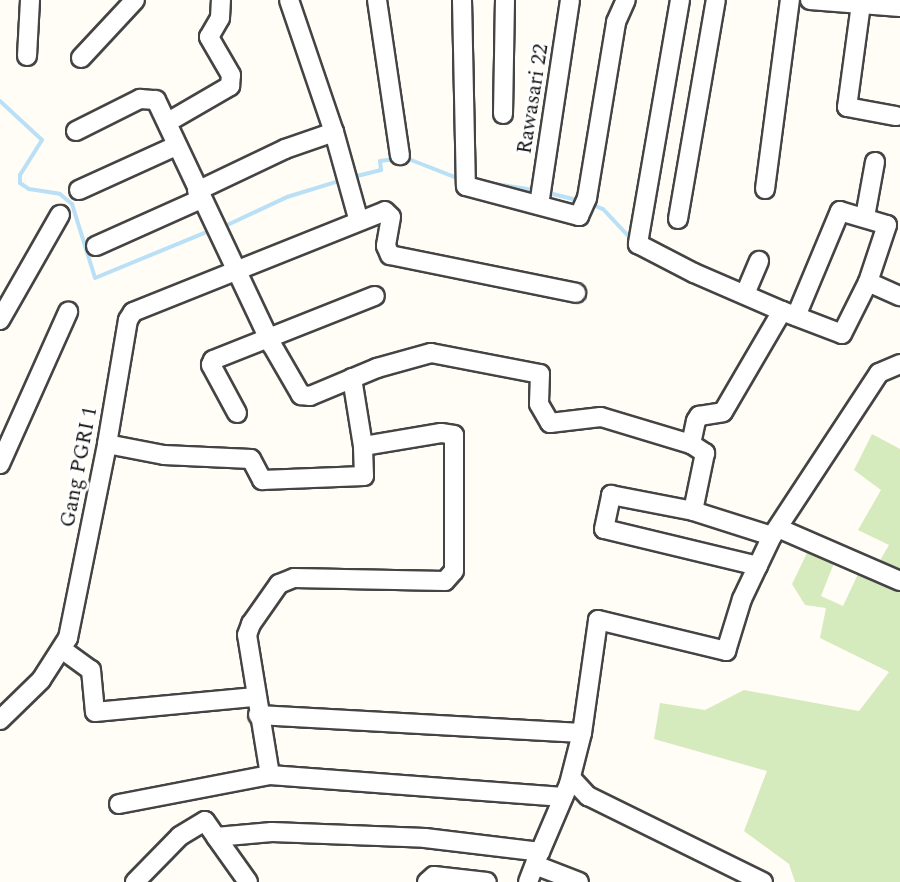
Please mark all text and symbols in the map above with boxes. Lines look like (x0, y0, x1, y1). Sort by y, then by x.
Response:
street label: Rawasari 22 (512, 42, 554, 156)
street label: Gang PGRI 1 (55, 404, 103, 530)

